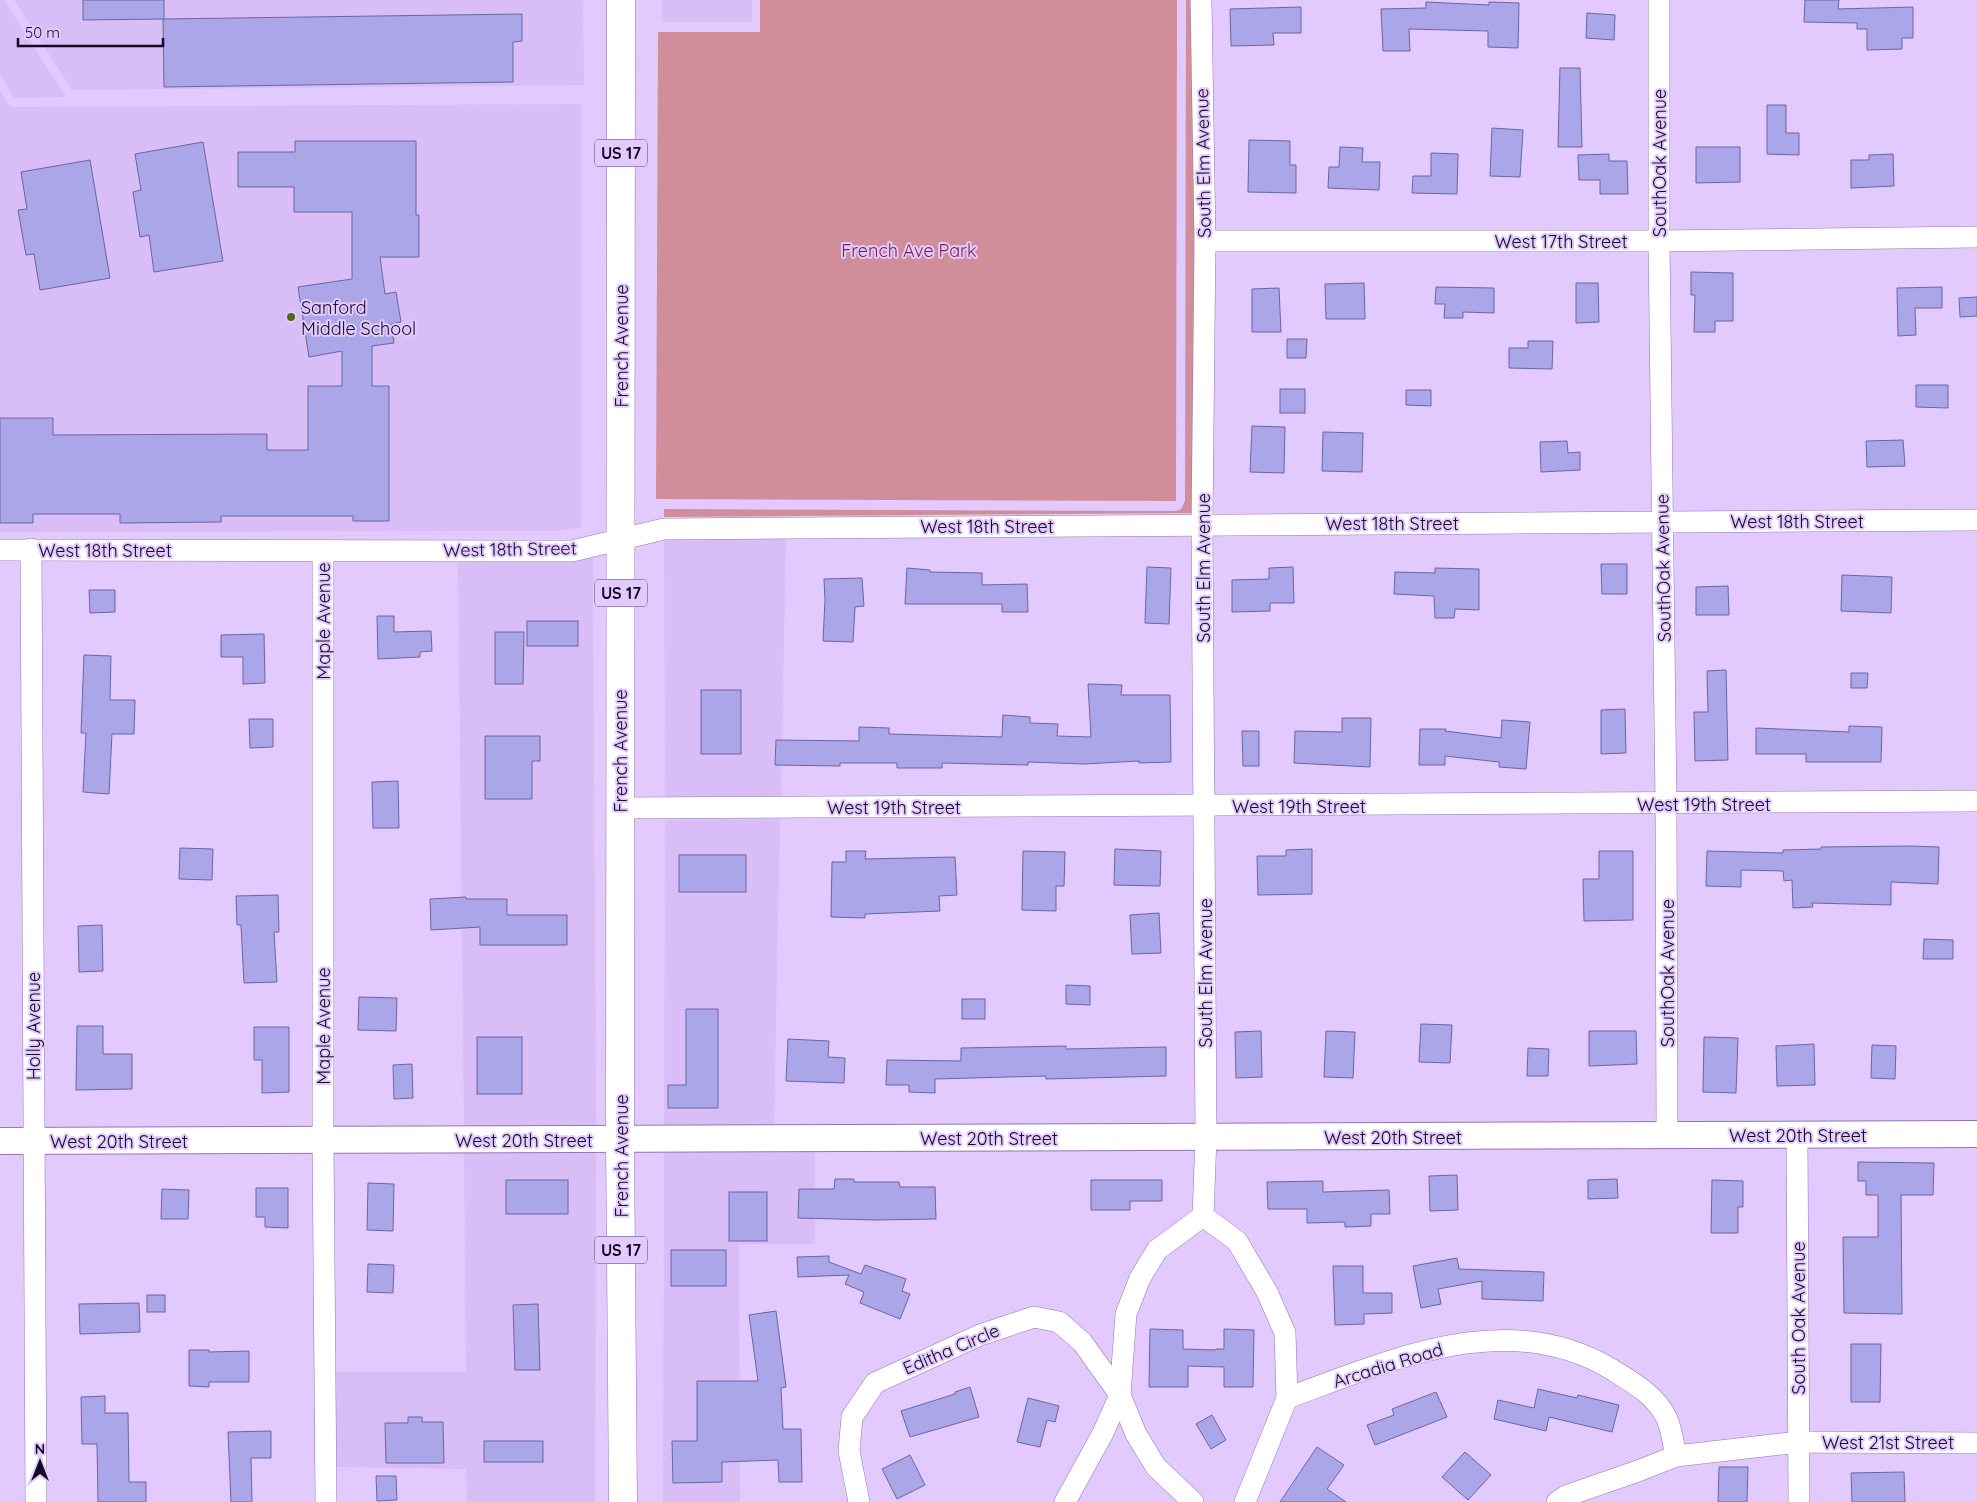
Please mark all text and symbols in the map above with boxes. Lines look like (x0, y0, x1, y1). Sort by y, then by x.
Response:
scale bar (18, 15, 162, 47)
text: 50 m (25, 23, 60, 42)
street label: South Elm Avenue (1190, 88, 1216, 238)
street label: SouthOak Avenue (1648, 89, 1671, 237)
road number: US 17 (595, 140, 647, 167)
street label: West 17th Street (1494, 230, 1628, 253)
park label: French Ave Park (841, 239, 977, 262)
street label: French Avenue (610, 284, 633, 408)
place label: Sanford Middle School (301, 296, 416, 340)
marker: Sanford Middle School (285, 311, 297, 323)
street label: South Elm Avenue (1192, 493, 1215, 643)
street label: SouthOak Avenue (1650, 494, 1676, 642)
street label: West 18th Street (1730, 510, 1864, 533)
street label: West 18th Street (1325, 512, 1459, 535)
street label: West 18th Street (920, 515, 1054, 538)
street label: West 18th Street (443, 536, 577, 562)
street label: West 18th Street (38, 539, 172, 562)
street label: Maple Avenue (312, 562, 335, 680)
road number: US 17 (595, 580, 647, 606)
street label: French Avenue (609, 689, 632, 813)
street label: West 19th Street (1637, 793, 1771, 816)
street label: West 19th Street (1232, 795, 1366, 818)
street label: West 19th Street (827, 796, 961, 819)
street label: South Elm Avenue (1194, 898, 1217, 1048)
street label: SouthOak Avenue (1656, 899, 1679, 1047)
street label: Maple Avenue (312, 967, 335, 1085)
street label: Holly Avenue (22, 972, 45, 1080)
street label: French Avenue (610, 1094, 633, 1218)
street label: West 20th Street (1729, 1124, 1867, 1147)
street label: West 20th Street (1324, 1126, 1462, 1149)
street label: West 20th Street (920, 1127, 1058, 1150)
street label: West 20th Street (455, 1129, 593, 1152)
street label: West 20th Street (50, 1130, 188, 1153)
road number: US 17 (595, 1236, 647, 1264)
street label: South Oak Avenue (1787, 1241, 1810, 1395)
street label: Editha Circle (899, 1318, 1003, 1380)
street label: Arcadia Road (1330, 1337, 1446, 1393)
street label: West 21st Street (1822, 1431, 1954, 1454)
north arrow (15, 1437, 65, 1487)
text: N (35, 1440, 45, 1458)

